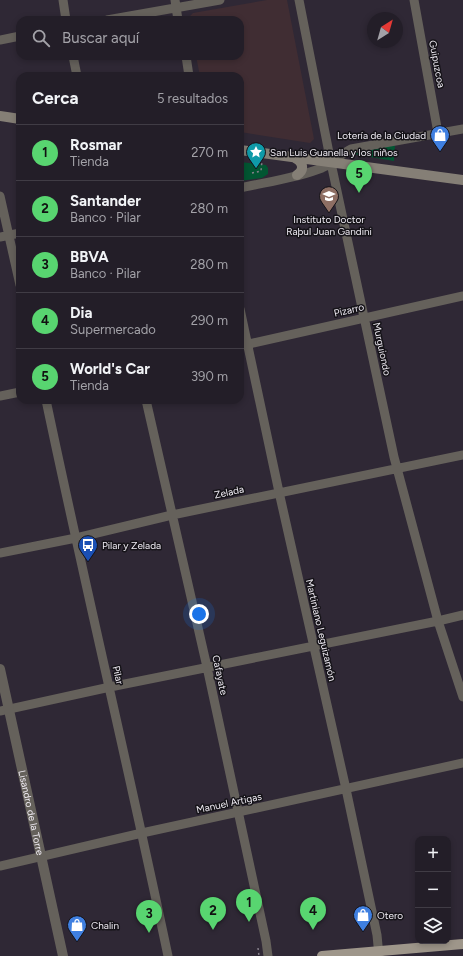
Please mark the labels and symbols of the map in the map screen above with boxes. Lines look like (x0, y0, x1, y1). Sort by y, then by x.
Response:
north arrow (367, 12, 403, 48)
street label: Guipuzcoa (426, 39, 448, 89)
shop icon: Lotería de la Ciudad (429, 124, 451, 152)
place label: Lotería de la Ciudad (337, 129, 426, 142)
place icon: San Luis Guanella y los niños (245, 141, 267, 169)
place label: San Luis Guanella y los niños (270, 146, 398, 159)
pin: 5 (346, 160, 372, 193)
school or university icon: Instituto Doctor Raþul Juan Gandini (318, 185, 340, 213)
place label: Instituto Doctor Raþul Juan Gandini (286, 213, 372, 238)
street label: Pizarro (333, 300, 366, 320)
street label: Murguiondo (370, 321, 394, 377)
street label: Zelada (213, 483, 245, 501)
bus stop icon: Pilar y Zelada (77, 534, 99, 562)
place label: Pilar y Zelada (102, 539, 161, 552)
street label: Martiniano Leguizamón (303, 578, 339, 683)
your location (189, 604, 209, 624)
street label: Cafayate (209, 654, 231, 697)
street label: Pilar (110, 664, 127, 686)
street label: Lisandro de la Torre (16, 769, 47, 857)
street label: Manuel Artigas (195, 790, 263, 816)
pin: 1 (236, 889, 262, 922)
pin: 2 (200, 897, 226, 930)
pin: 4 (300, 897, 326, 930)
pin: 3 (136, 900, 162, 933)
shop icon: Otero (352, 904, 374, 932)
place label: Otero (377, 909, 403, 922)
shop icon: Chalin (66, 914, 88, 942)
place label: Chalin (91, 919, 119, 932)

